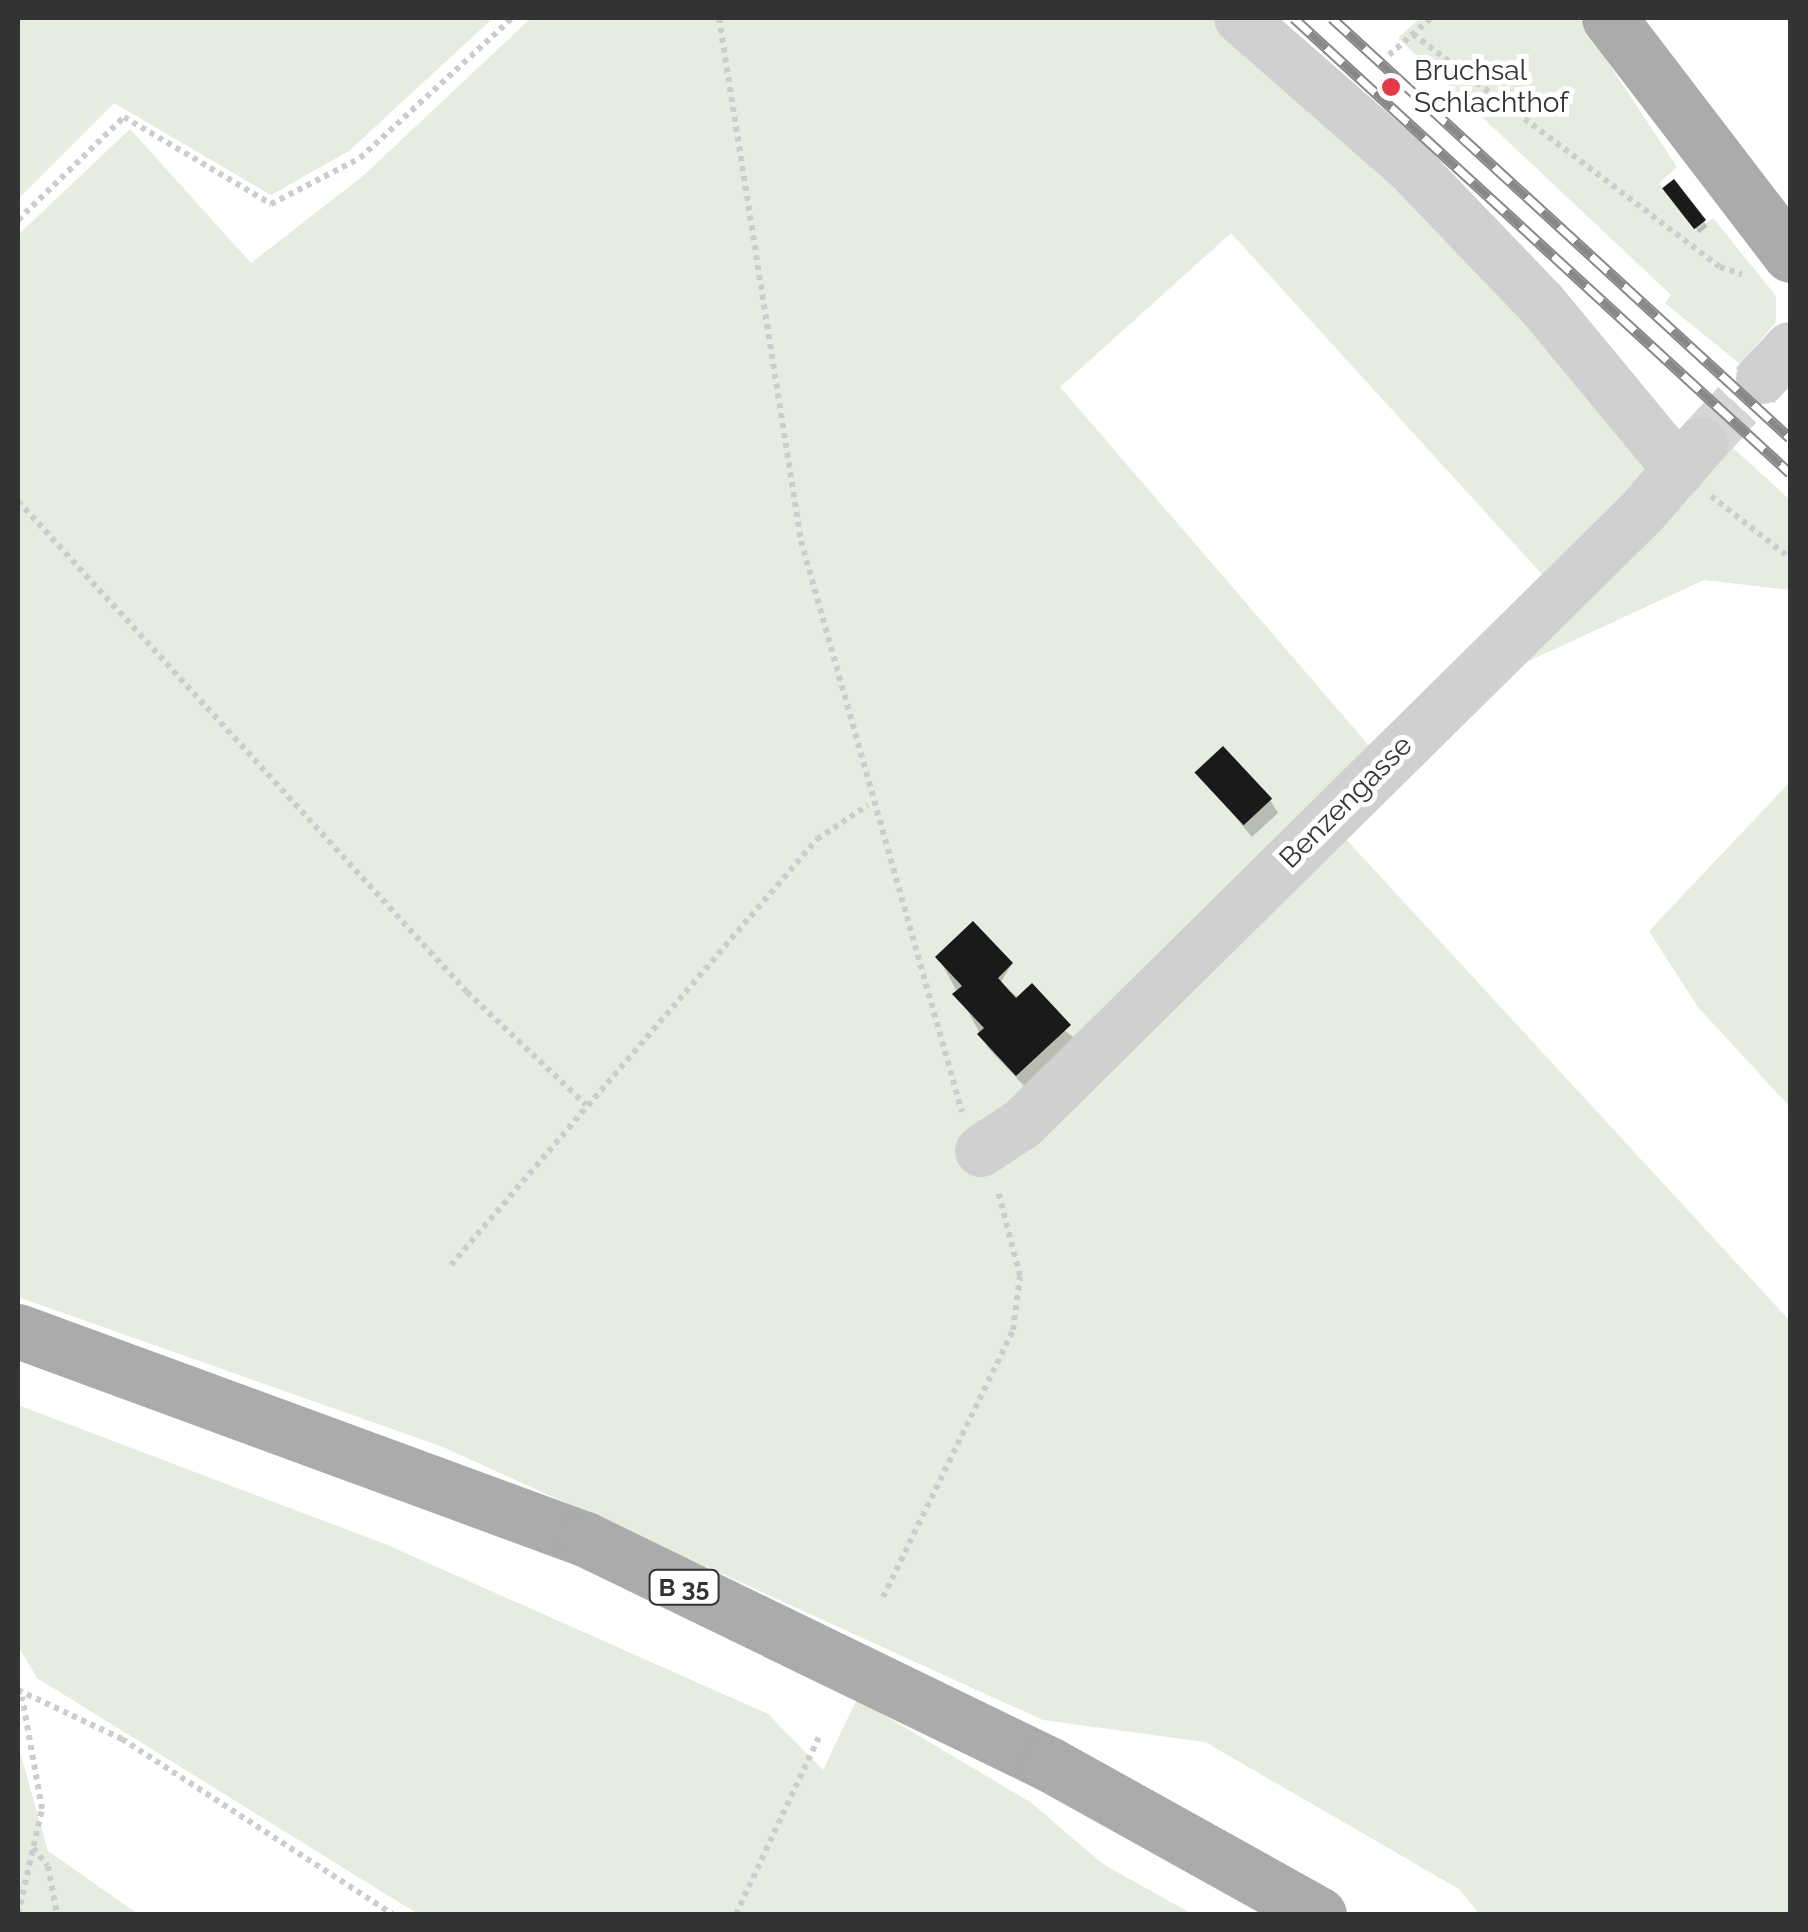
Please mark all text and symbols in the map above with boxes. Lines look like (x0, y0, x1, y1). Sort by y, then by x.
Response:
place label: Bruchsal Schlachthof (1414, 54, 1568, 120)
marker: Bruchsal Schlachthof (1378, 74, 1404, 100)
street label: Benzengasse (1273, 729, 1419, 875)
road number: B 35 (646, 1567, 722, 1607)

